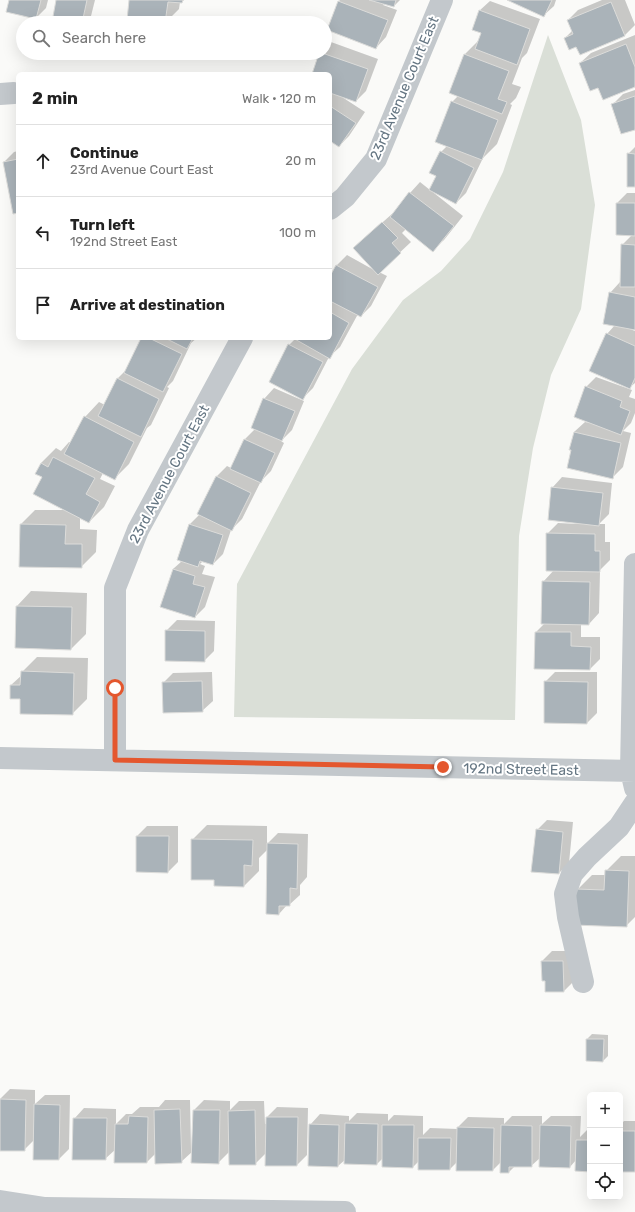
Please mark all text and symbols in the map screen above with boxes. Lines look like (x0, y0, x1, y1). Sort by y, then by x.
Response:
street label: 23rd Avenue Court East (366, 13, 443, 163)
search box (16, 16, 332, 60)
icon: search (30, 27, 52, 49)
text: Search here (62, 29, 146, 47)
text: 2 min (32, 88, 78, 108)
text: Walk · 120 m (242, 91, 316, 106)
text: Continue (70, 144, 139, 162)
icon: ahead (32, 150, 54, 172)
text: 20 m (285, 153, 316, 168)
text: 23rd Avenue Court East (70, 162, 213, 177)
text: Turn left (70, 216, 135, 234)
icon: left (32, 222, 54, 244)
text: 100 m (279, 225, 316, 240)
text: 192nd Street East (70, 234, 177, 249)
icon: arrive (32, 294, 54, 316)
text: Arrive at destination (70, 296, 225, 314)
street label: 23rd Avenue Court East (126, 402, 213, 546)
route start (106, 679, 124, 697)
route end (434, 758, 452, 776)
street label: 192nd Street East (463, 760, 579, 779)
map controls (587, 1092, 623, 1200)
button: + (587, 1092, 623, 1128)
button: − (587, 1128, 623, 1164)
button: locate (587, 1164, 623, 1200)

